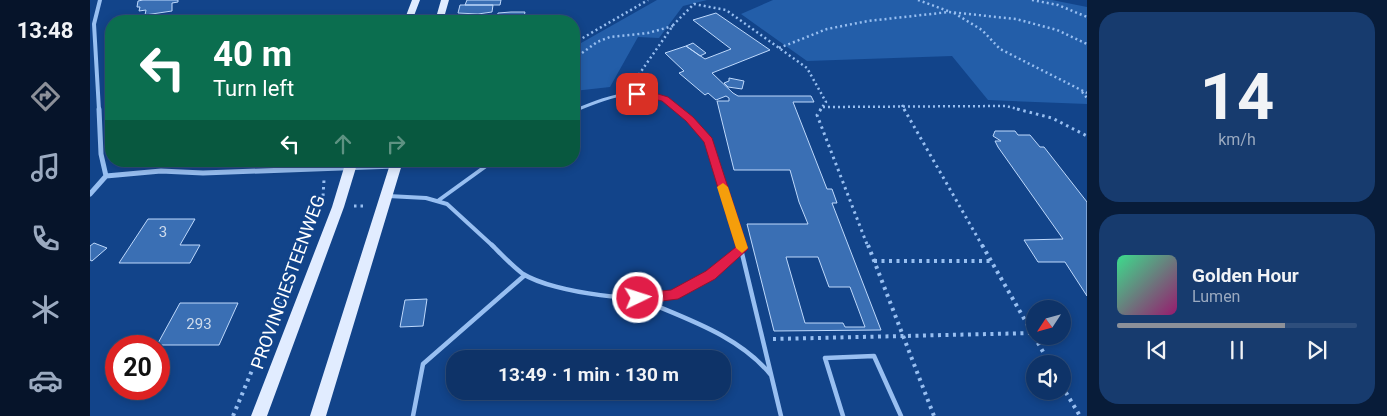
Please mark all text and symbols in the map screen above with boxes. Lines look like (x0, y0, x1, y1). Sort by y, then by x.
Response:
text: 13:48 (17, 18, 73, 43)
text: 40 m (213, 34, 292, 75)
icon: left (130, 35, 195, 100)
text: 14 (1200, 59, 1274, 135)
pin (616, 73, 658, 115)
text: Turn left (213, 76, 294, 101)
icon: directions (28, 79, 63, 114)
icon: arrive (623, 80, 651, 108)
icon: left (276, 130, 304, 158)
icon: ahead (329, 130, 357, 158)
icon: right (382, 130, 410, 158)
text: km/h (1218, 130, 1256, 149)
icon: music (28, 150, 63, 185)
street label: PROVINCIESTEENWEG (246, 192, 329, 372)
icon: phone (28, 221, 63, 256)
house number: 3 (159, 223, 167, 241)
text: Golden Hour (1192, 264, 1299, 287)
position arrow (611, 271, 663, 323)
text: Lumen (1192, 287, 1240, 306)
icon: climate (28, 292, 63, 327)
north arrow (1026, 300, 1071, 345)
map controls (1026, 300, 1071, 400)
house number: 293 (186, 315, 212, 333)
speed limit sign: 20 (105, 335, 170, 400)
icon: previous (1143, 336, 1171, 364)
icon: pause (1223, 336, 1251, 364)
icon: next (1303, 336, 1331, 364)
button: sound (1026, 355, 1071, 400)
icon: car (28, 363, 63, 398)
text: 13:49 · 1 min · 130 m (498, 363, 679, 386)

